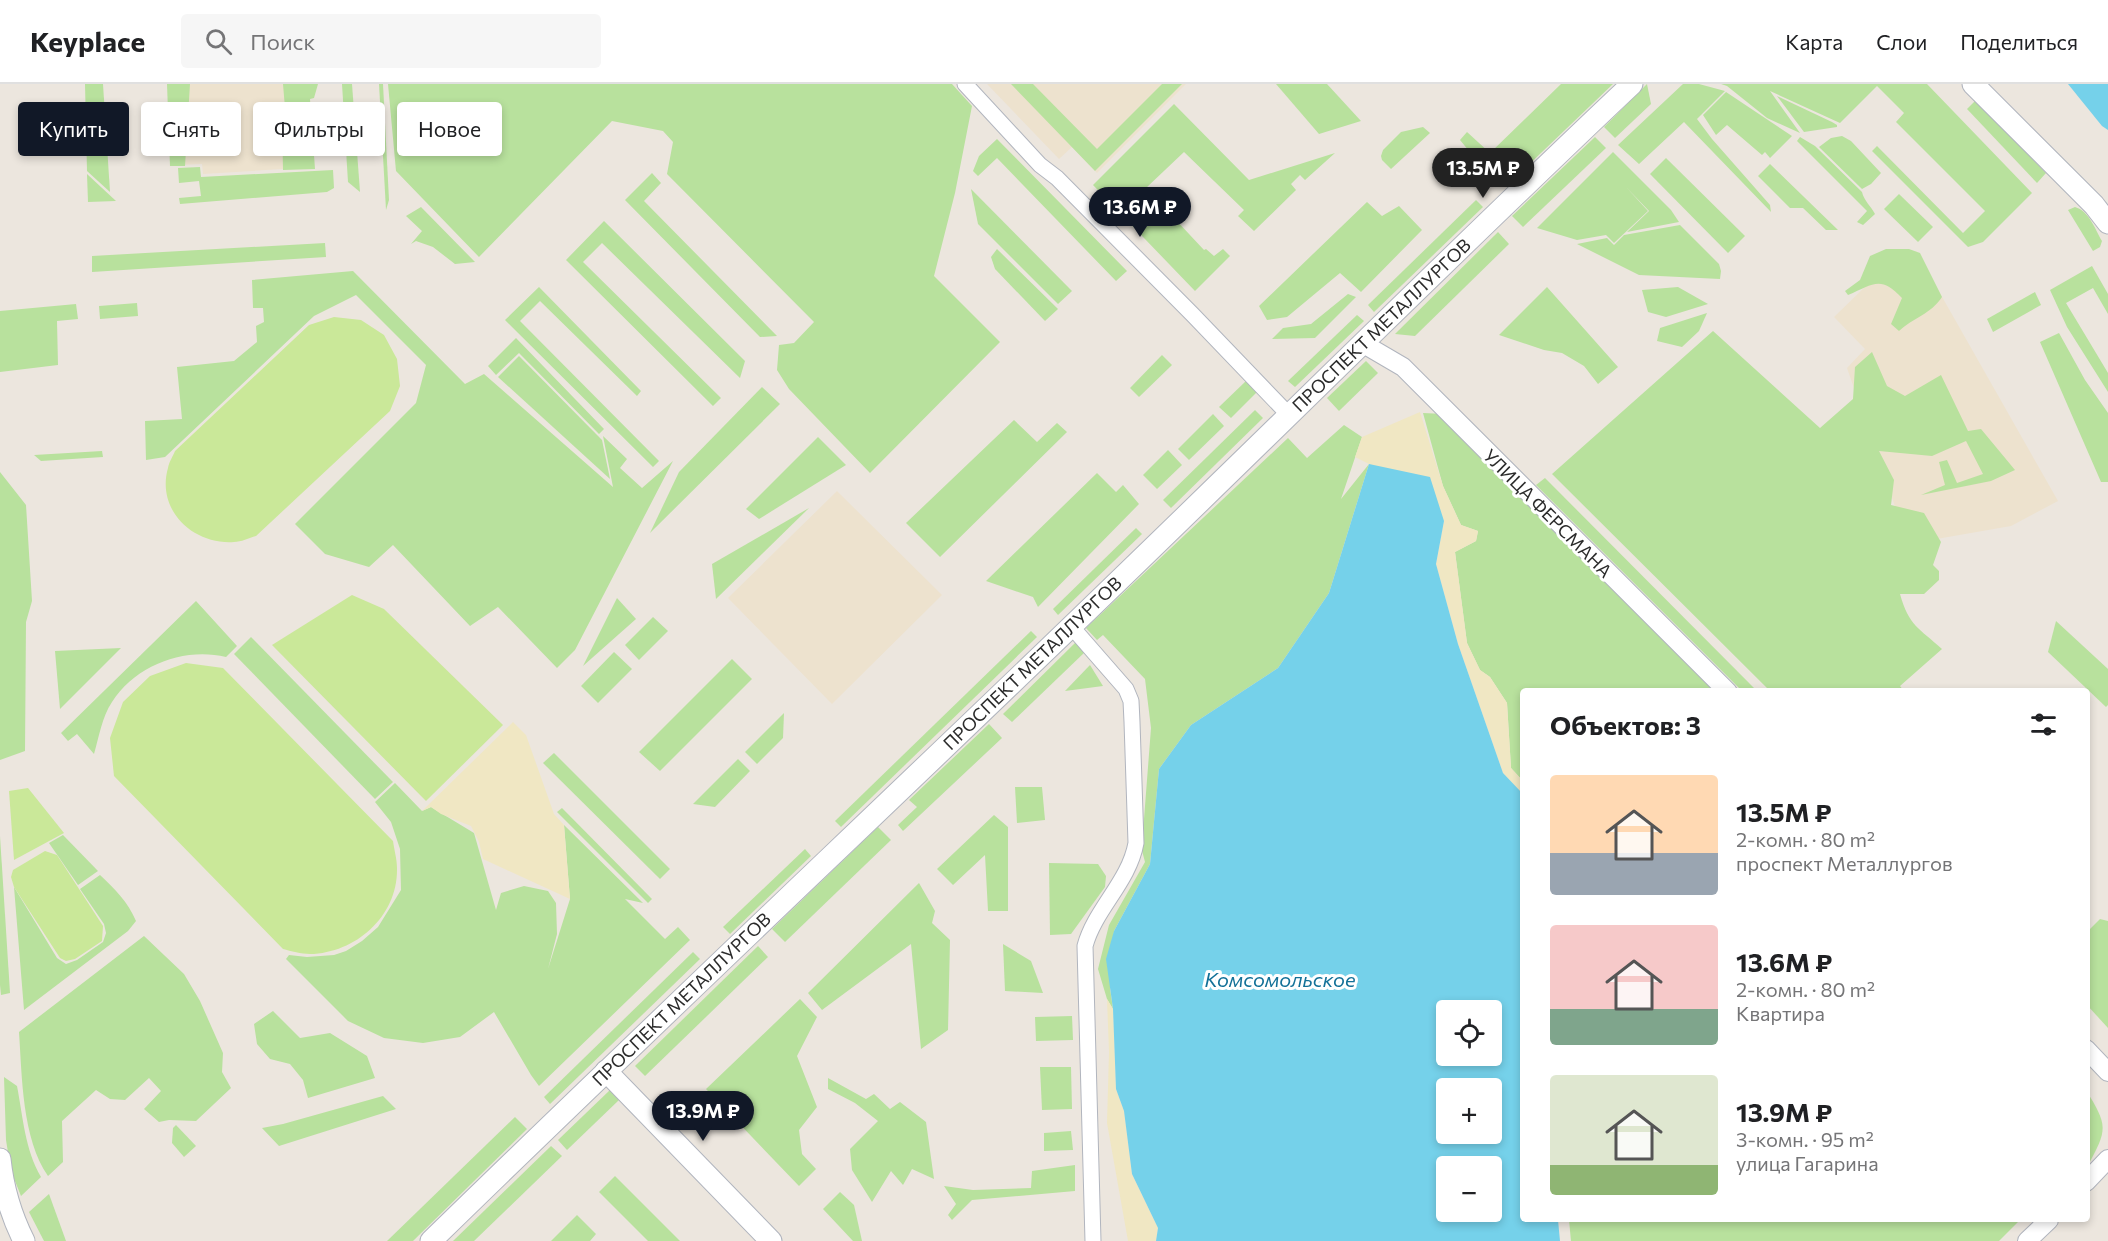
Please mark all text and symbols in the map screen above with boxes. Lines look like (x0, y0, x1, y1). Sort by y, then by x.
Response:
search box (181, 14, 601, 68)
text: Keyplace (30, 24, 145, 58)
icon: search (202, 25, 235, 58)
text: Поиск (250, 28, 315, 55)
text: Карта (1785, 29, 1843, 54)
text: Слои (1876, 29, 1927, 54)
text: Поделиться (1960, 29, 2078, 54)
chip: Купить (18, 102, 129, 156)
chip: Снять (141, 102, 241, 156)
chip: Фильтры (253, 102, 385, 156)
chip: Новое (397, 102, 502, 156)
pin: 13.5M ₽ (1428, 148, 1538, 199)
text: 13.5M ₽ (1446, 155, 1520, 179)
pin: 13.6M ₽ (1085, 187, 1195, 238)
text: 13.6M ₽ (1103, 194, 1177, 218)
street label: ПРОСПЕКТ МЕТАЛЛУРГОВ (1287, 234, 1475, 416)
street label: УЛИЦА ФЕРСМАНА (1479, 444, 1617, 582)
street label: ПРОСПЕКТ МЕТАЛЛУРГОВ (938, 572, 1126, 754)
icon: filters (2027, 708, 2060, 741)
text: Объектов: 3 (1550, 709, 1701, 740)
text: 13.5M ₽ (1736, 796, 1832, 827)
icon: home (1598, 799, 1670, 871)
text: 2-комн. · 80 m² (1736, 827, 1875, 851)
text: проспект Металлургов (1736, 851, 1953, 875)
street label: ПРОСПЕКТ МЕТАЛЛУРГОВ (587, 908, 775, 1090)
text: 13.6M ₽ (1736, 946, 1832, 977)
icon: home (1598, 949, 1670, 1021)
water label: Комсомольское (1205, 967, 1356, 991)
text: 2-комн. · 80 m² (1736, 977, 1875, 1001)
map controls (1436, 1000, 1502, 1222)
button: locate (1436, 1000, 1502, 1066)
text: Квартира (1736, 1001, 1825, 1025)
button: + (1436, 1078, 1502, 1144)
pin: 13.9M ₽ (648, 1091, 758, 1142)
text: 13.9M ₽ (1736, 1096, 1832, 1127)
text: 13.9M ₽ (666, 1098, 740, 1122)
icon: home (1598, 1099, 1670, 1171)
text: 3-комн. · 95 m² (1736, 1127, 1874, 1151)
text: улица Гагарина (1736, 1151, 1879, 1175)
button: − (1436, 1156, 1502, 1222)

